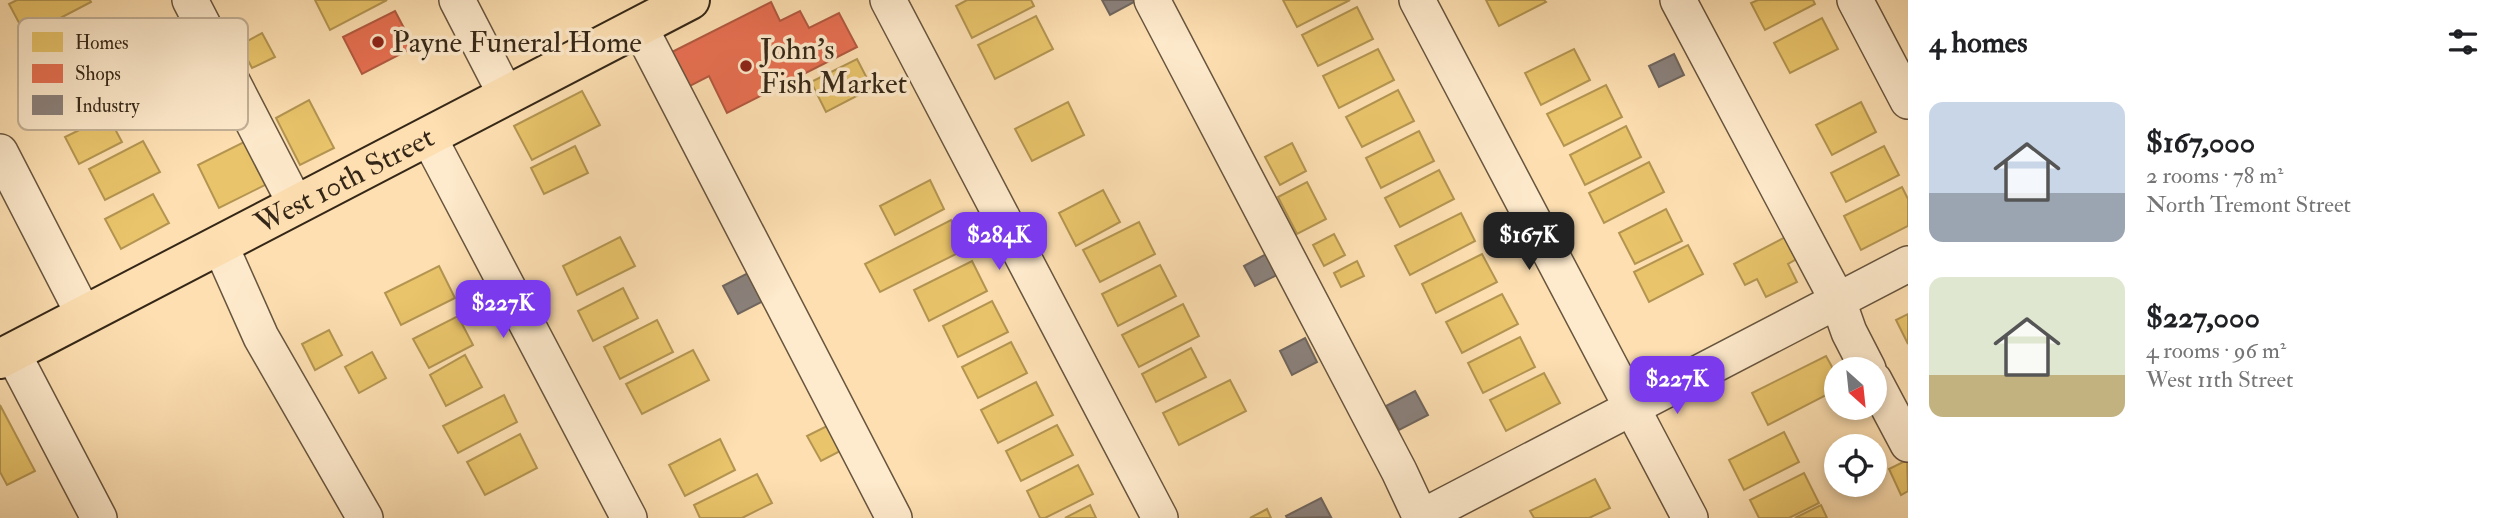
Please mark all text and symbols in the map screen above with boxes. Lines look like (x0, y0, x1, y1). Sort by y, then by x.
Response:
legend (18, 18, 248, 130)
icon: filters (2444, 23, 2482, 61)
place label: Payne Funeral Home (392, 24, 642, 61)
text: 4 homes (1929, 24, 2028, 61)
text: Homes (75, 31, 129, 55)
place label: John's Fish Market (759, 31, 907, 102)
marker: Payne Funeral Home (370, 34, 386, 50)
marker: John's Fish Market (738, 58, 754, 74)
text: Shops (75, 62, 121, 87)
text: Industry (75, 94, 140, 118)
street label: West 10th Street (248, 118, 441, 243)
text: $167,000 (2146, 124, 2255, 161)
icon: home (1985, 130, 2069, 214)
text: 2 rooms · 78 m² (2146, 161, 2284, 190)
text: North Tremont Street (2146, 190, 2351, 219)
pin: $284K (950, 212, 1048, 272)
pin: $167K (1480, 212, 1578, 272)
text: $284K (967, 220, 1031, 249)
text: $167K (1499, 220, 1559, 249)
pin: $227K (454, 280, 552, 340)
text: $227K (472, 288, 534, 317)
text: $227,000 (2146, 299, 2260, 336)
icon: home (1985, 305, 2069, 389)
text: 4 rooms · 96 m² (2146, 336, 2286, 365)
pin: $227K (1628, 356, 1726, 416)
north arrow (1824, 357, 1886, 420)
map controls (1824, 357, 1887, 497)
text: $227K (1646, 364, 1708, 393)
text: West 11th Street (2146, 365, 2293, 394)
button: locate (1824, 434, 1887, 497)

